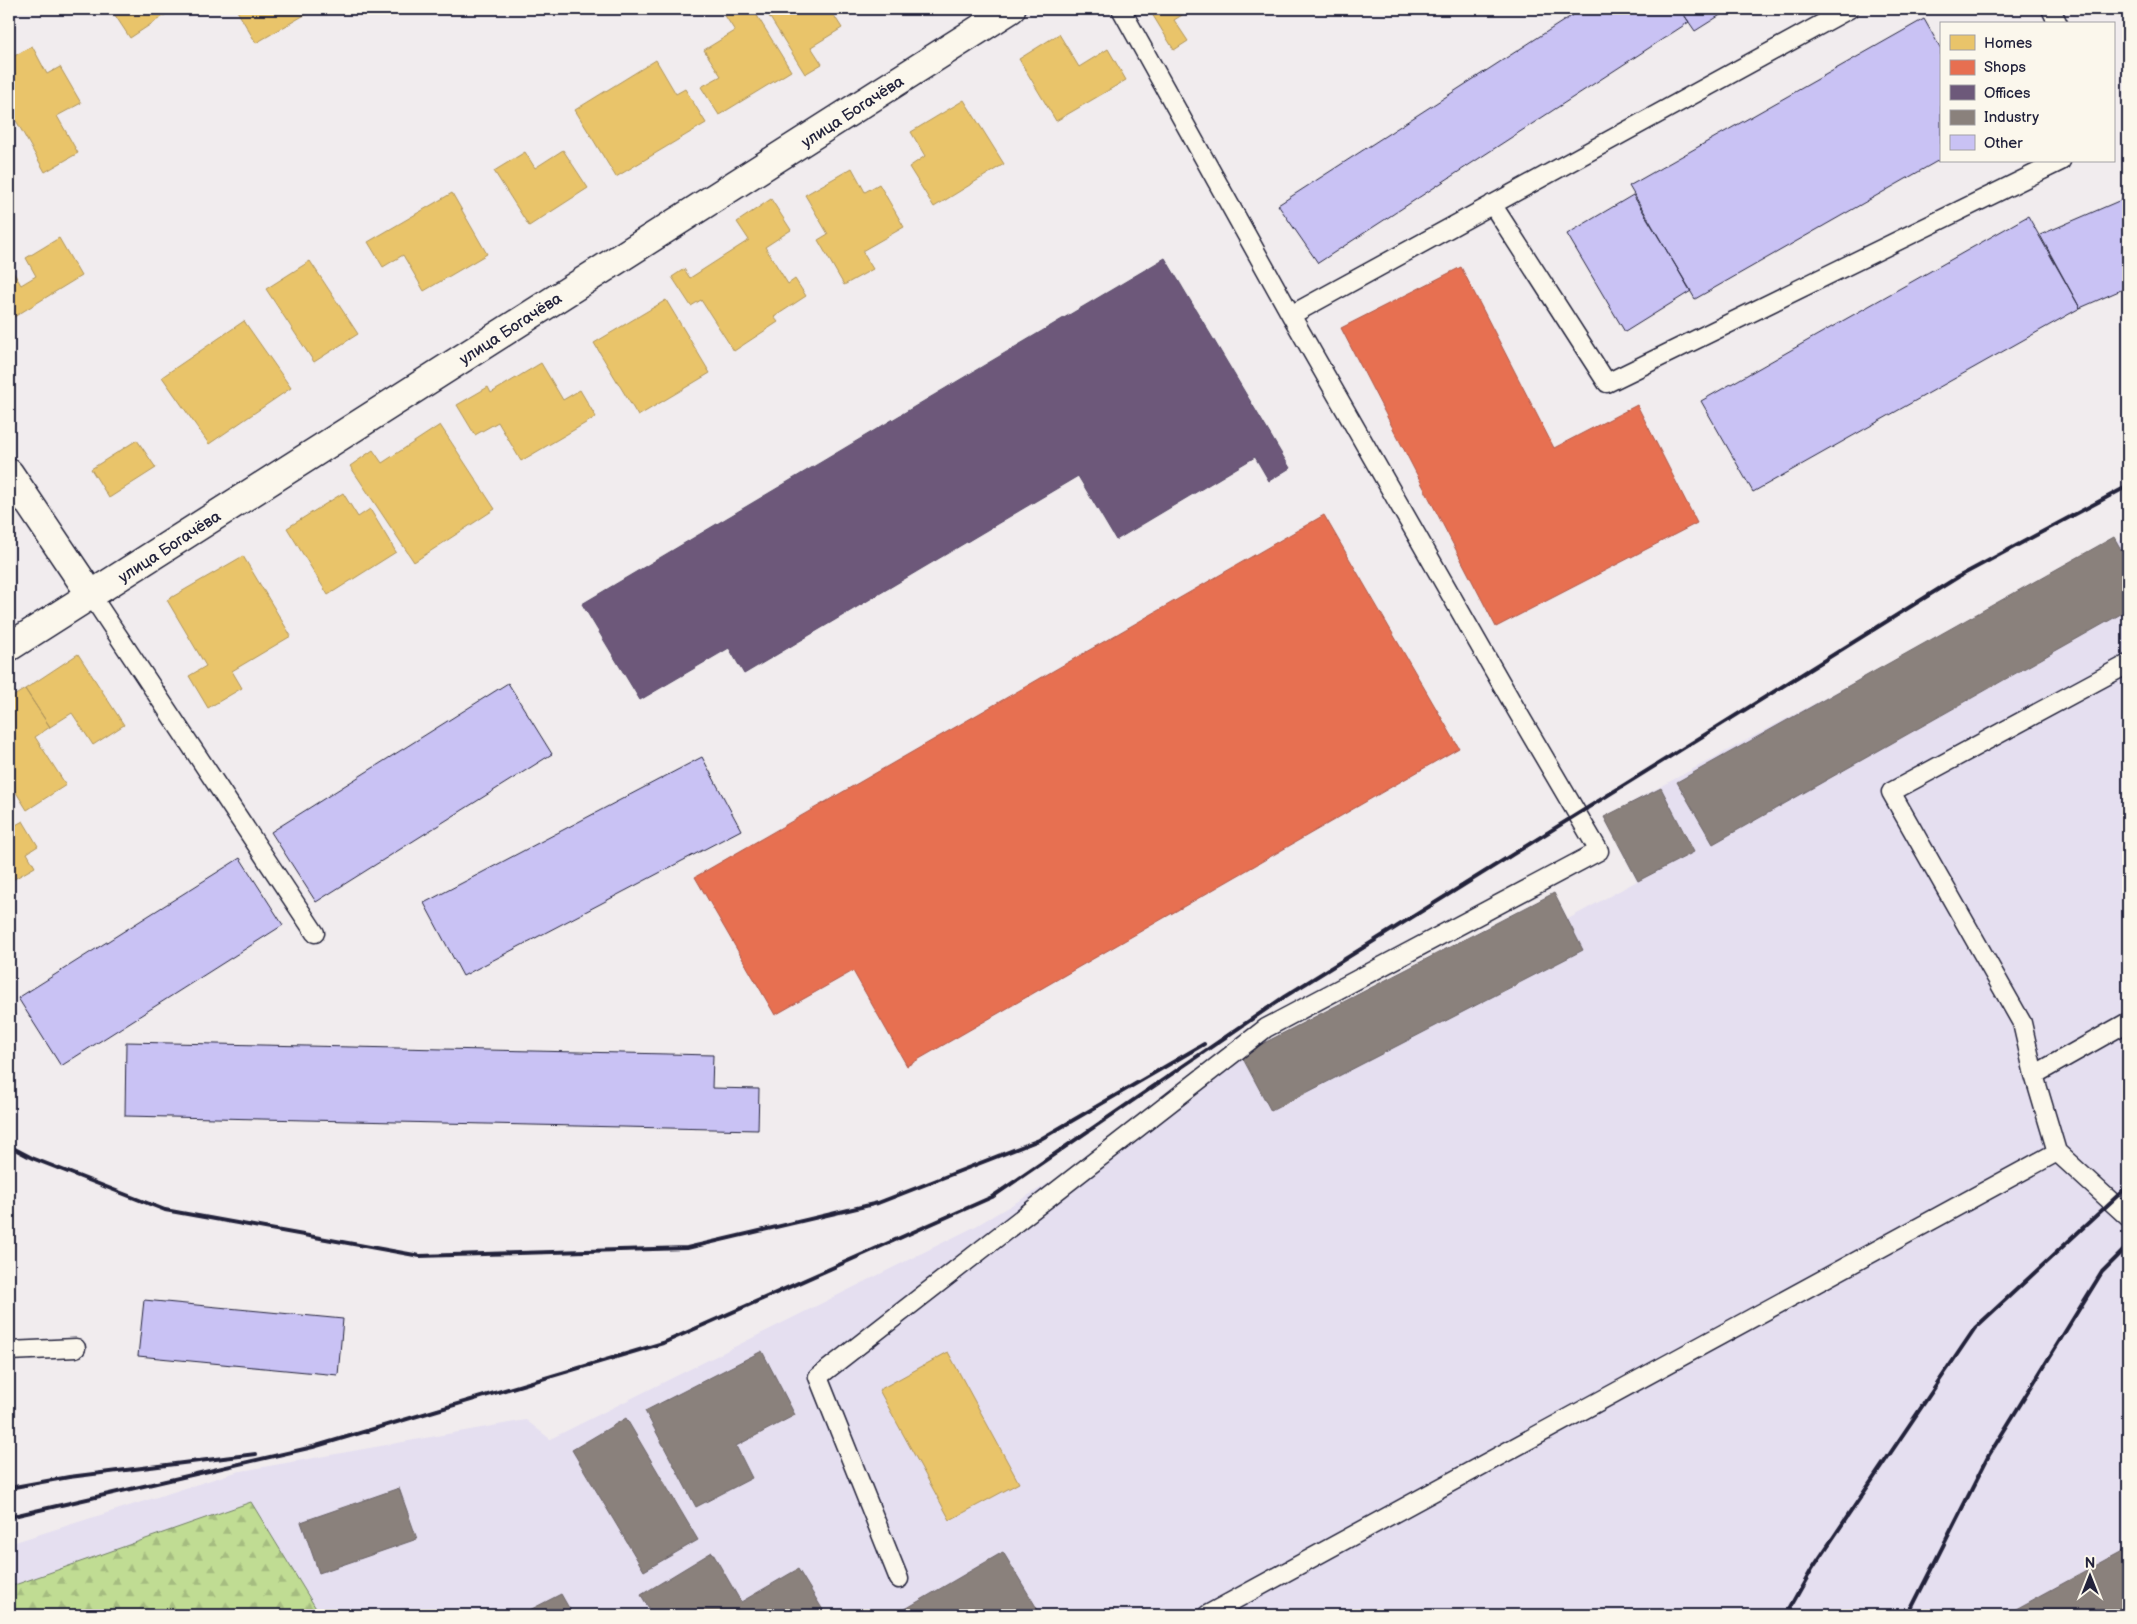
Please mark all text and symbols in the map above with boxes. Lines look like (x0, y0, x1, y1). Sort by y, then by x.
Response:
legend (1940, 22, 2114, 162)
text: Homes (1984, 34, 2033, 53)
text: Shops (1984, 58, 2027, 77)
street label: улица Богачёва (798, 72, 908, 152)
text: Offices (1984, 84, 2031, 103)
text: Industry (1984, 108, 2039, 127)
text: Other (1984, 134, 2023, 153)
street label: улица Богачёва (456, 289, 566, 369)
street label: улица Богачёва (115, 507, 225, 587)
north arrow (2064, 1552, 2114, 1602)
text: N (2085, 1555, 2095, 1572)

